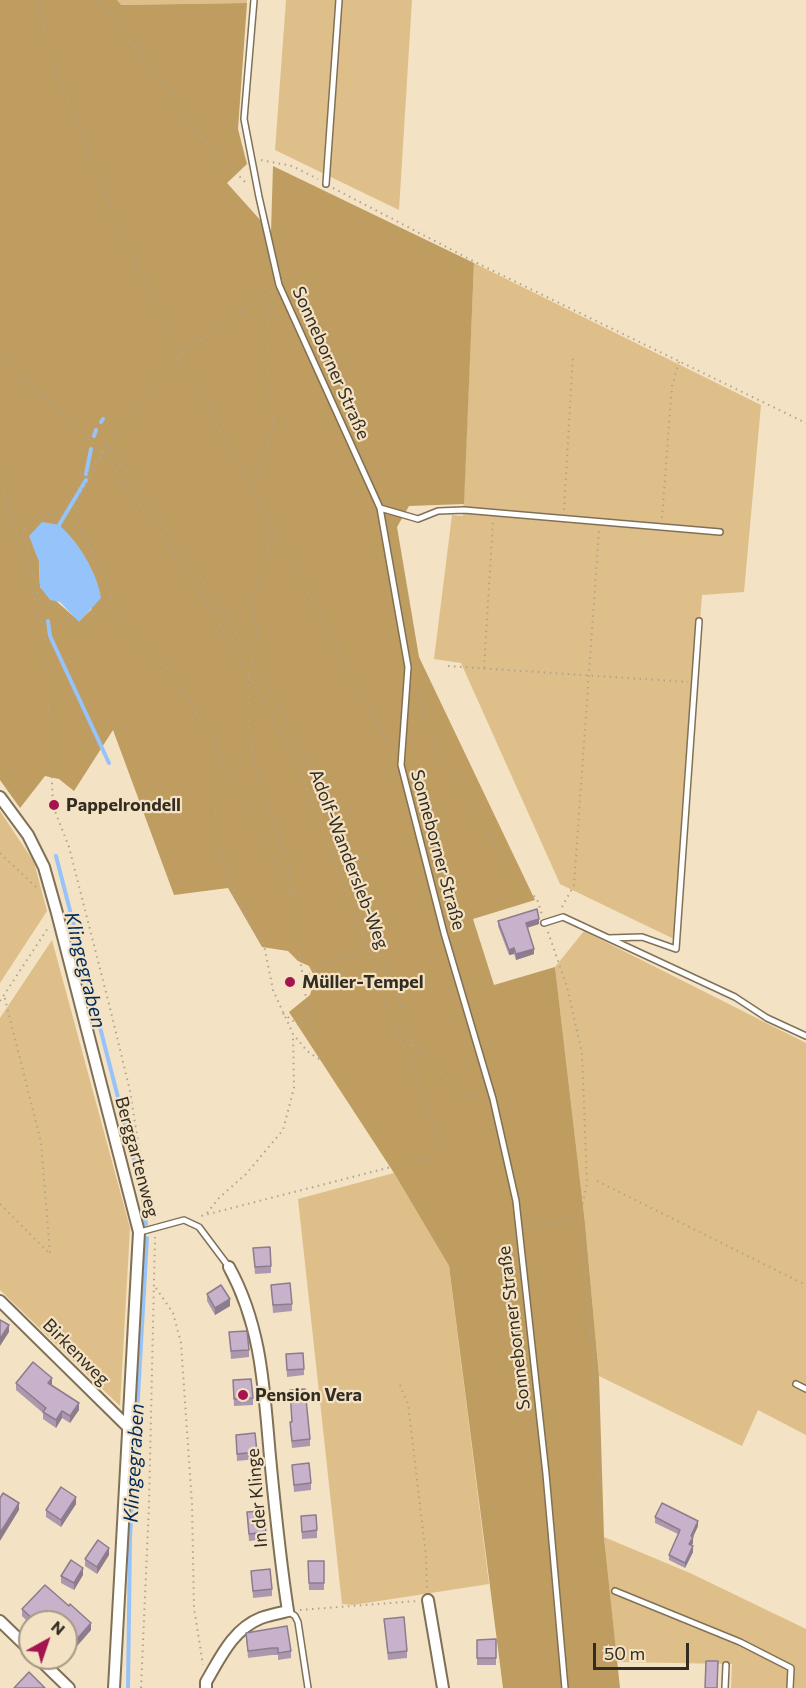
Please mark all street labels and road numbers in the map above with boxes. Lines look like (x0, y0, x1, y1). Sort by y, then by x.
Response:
street label: Sonneborner Straße (288, 283, 374, 443)
street label: Adolf-Wandersleb-Weg (305, 766, 393, 952)
street label: Sonneborner Straße (406, 767, 470, 933)
street label: Berggartenweg (110, 1094, 164, 1220)
street label: Sonneborner Straße (493, 1245, 535, 1411)
street label: Birkenweg (38, 1314, 114, 1390)
street label: In der Klinge (242, 1447, 272, 1549)

